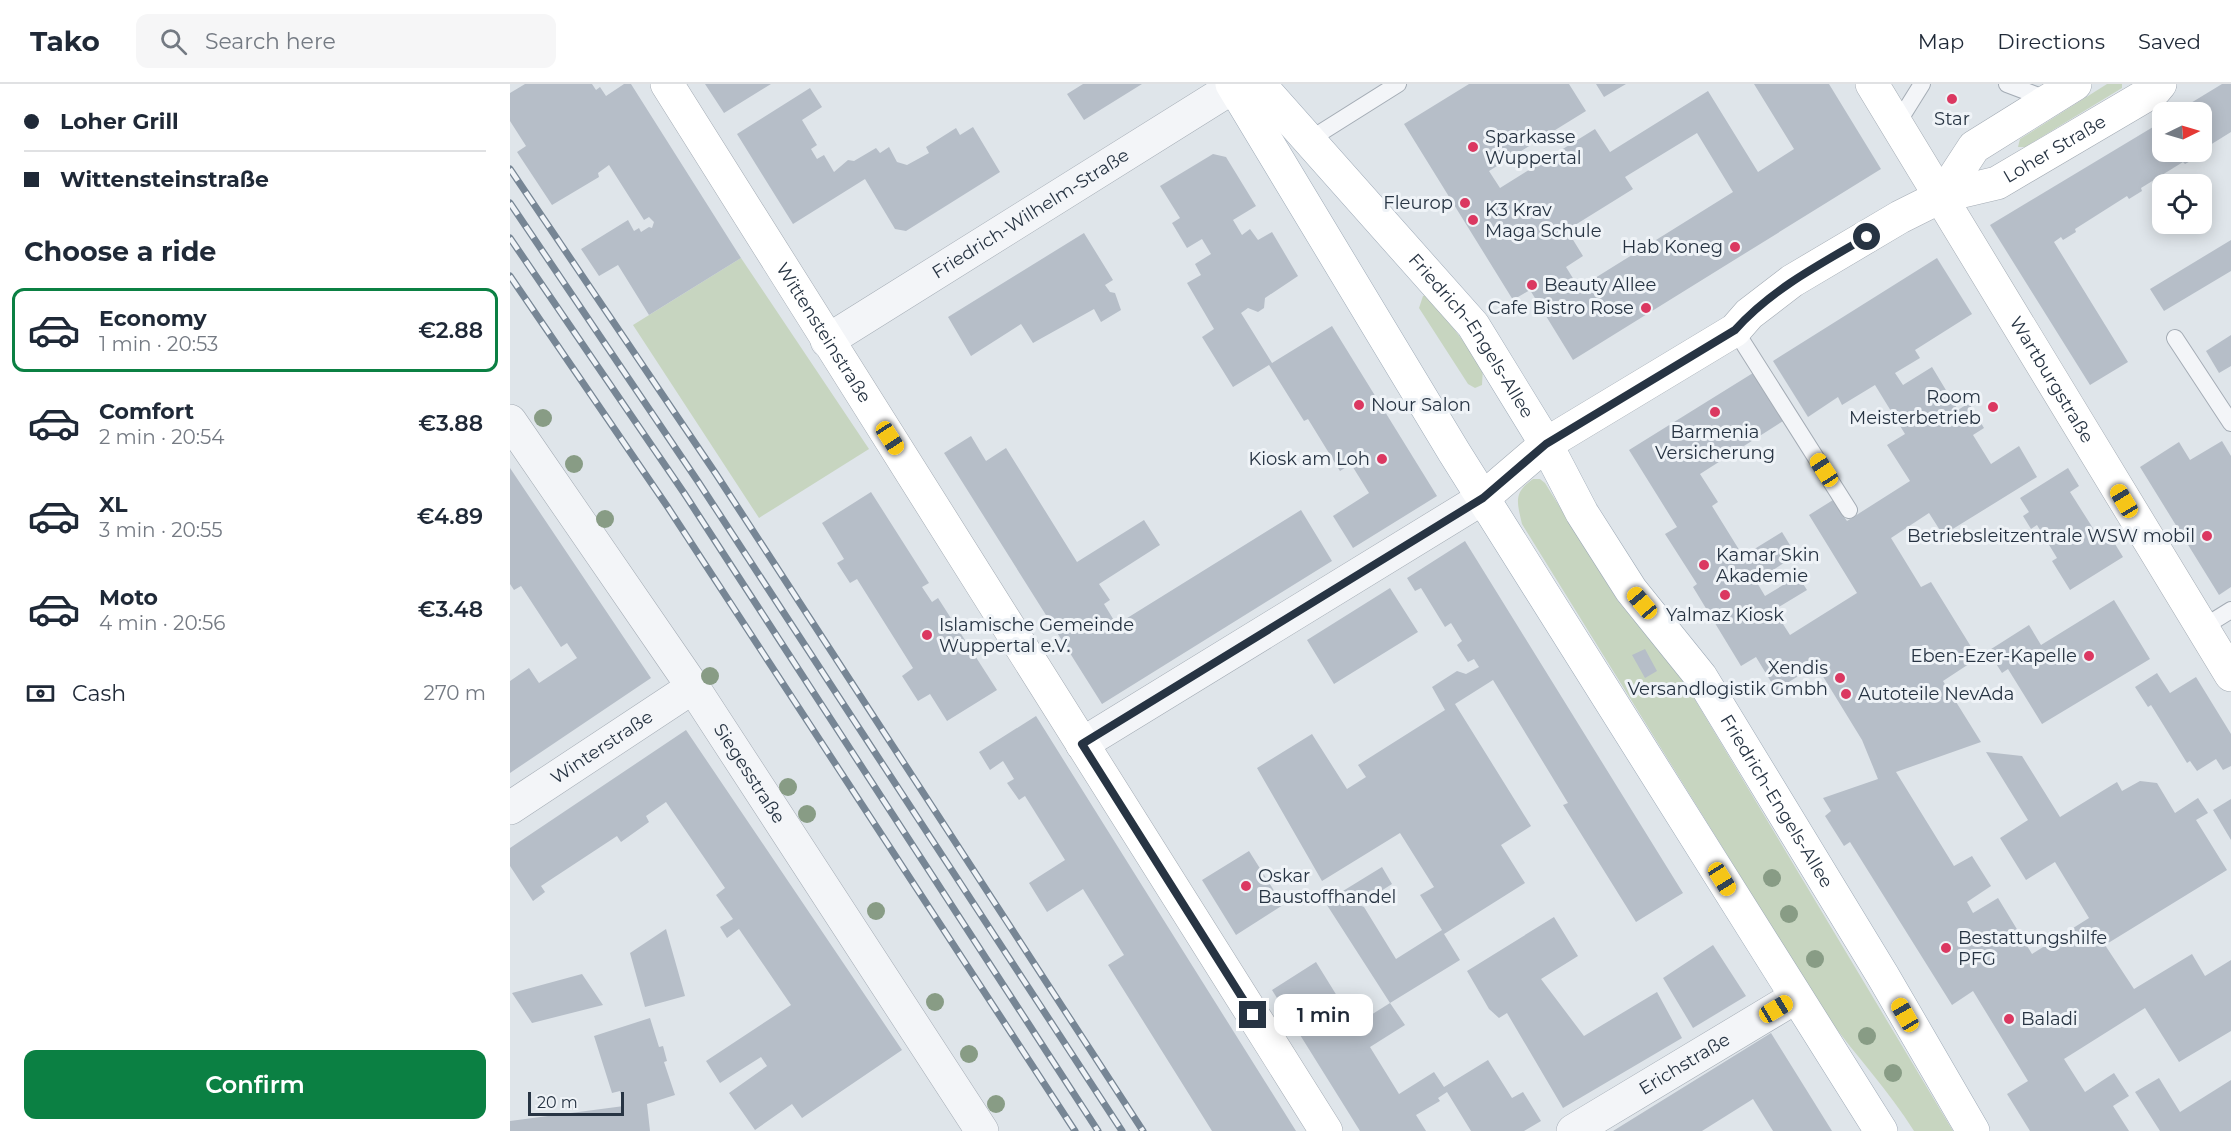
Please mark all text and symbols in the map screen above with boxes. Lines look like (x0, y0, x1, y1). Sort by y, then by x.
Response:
search box (136, 14, 556, 68)
text: Tako (30, 24, 100, 58)
icon: search (157, 25, 190, 58)
text: Search here (205, 28, 336, 55)
text: Map (1918, 29, 1964, 54)
text: Directions (1997, 29, 2105, 54)
text: Saved (2138, 29, 2201, 54)
marker: Star (1945, 92, 1959, 106)
north arrow (2152, 102, 2212, 162)
map controls (2152, 102, 2212, 234)
text: Loher Grill (60, 108, 179, 135)
place label: Star (1934, 108, 1970, 130)
street label: Loher Straße (1999, 110, 2110, 188)
place label: Sparkasse Wuppertal (1485, 126, 1582, 169)
marker: Sparkasse Wuppertal (1466, 140, 1480, 154)
street label: Friedrich-Wilhelm-Straße (928, 144, 1133, 284)
text: Wittensteinstraße (60, 166, 269, 193)
button: locate (2152, 174, 2212, 234)
place label: Fleurop (1383, 192, 1453, 214)
marker: Fleurop (1458, 196, 1472, 210)
place label: K3 Krav Maga Schule (1485, 199, 1602, 242)
marker: K3 Krav Maga Schule (1466, 213, 1480, 227)
route start (1853, 223, 1880, 250)
text: Choose a ride (24, 235, 216, 268)
place label: Hab Koneg (1622, 236, 1723, 258)
marker: Hab Koneg (1728, 240, 1742, 254)
street label: Friedrich-Engels-Allee (1404, 249, 1539, 422)
street label: Wittensteinstraße (771, 259, 876, 407)
place label: Beauty Allee (1544, 274, 1656, 296)
marker: Beauty Allee (1525, 278, 1539, 292)
place label: Cafe Bistro Rose (1488, 297, 1634, 319)
marker: Cafe Bistro Rose (1639, 301, 1653, 315)
icon: car (27, 303, 81, 357)
text: Economy (99, 305, 207, 332)
street label: Wartburgstraße (2005, 312, 2099, 447)
text: €2.88 (418, 317, 483, 344)
text: 1 min · 20:53 (99, 332, 218, 356)
place label: Room Meisterbetrieb (1849, 386, 1981, 429)
place label: Nour Salon (1371, 394, 1471, 416)
icon: car (27, 396, 81, 450)
text: Comfort (99, 398, 194, 425)
marker: Nour Salon (1352, 398, 1366, 412)
marker: Room Meisterbetrieb (1986, 400, 2000, 414)
marker: Barmenia Versicherung (1708, 405, 1722, 419)
text: €3.88 (418, 410, 483, 437)
car (873, 418, 907, 458)
place label: Barmenia Versicherung (1655, 421, 1775, 464)
text: 2 min · 20:54 (99, 425, 225, 449)
place label: Kiosk am Loh (1248, 448, 1370, 470)
car (1807, 450, 1841, 490)
marker: Kiosk am Loh (1375, 452, 1389, 466)
car (2107, 481, 2141, 521)
icon: car (27, 489, 81, 543)
text: XL (99, 491, 128, 518)
text: €4.89 (417, 503, 483, 530)
text: 3 min · 20:55 (99, 518, 223, 542)
place label: Betriebsleitzentrale WSW mobil (1907, 525, 2195, 547)
marker: Betriebsleitzentrale WSW mobil (2200, 529, 2214, 543)
place label: Kamar Skin Akademie (1716, 544, 1820, 587)
marker: Kamar Skin Akademie (1697, 558, 1711, 572)
icon: car (27, 582, 81, 636)
car (1624, 583, 1660, 623)
text: Moto (99, 584, 158, 611)
marker: Yalmaz Kiosk (1718, 588, 1732, 602)
text: €3.48 (418, 596, 483, 623)
place label: Yalmaz Kiosk (1666, 604, 1784, 626)
text: 4 min · 20:56 (99, 611, 225, 635)
place label: Islamische Gemeinde Wuppertal e.V. (939, 614, 1134, 657)
marker: Islamische Gemeinde Wuppertal e.V. (920, 628, 934, 642)
place label: Eben-Ezer-Kapelle (1910, 645, 2077, 667)
marker: Eben-Ezer-Kapelle (2082, 649, 2096, 663)
place label: Xendis Versandlogistik Gmbh (1628, 657, 1828, 700)
marker: Xendis Versandlogistik Gmbh (1833, 671, 1847, 685)
icon: cash (24, 677, 57, 710)
text: Cash (72, 680, 126, 707)
text: 270 m (424, 681, 486, 705)
place label: Autoteile NevAda (1858, 683, 2014, 705)
marker: Autoteile NevAda (1839, 687, 1853, 701)
street label: Winterstraße (547, 706, 657, 789)
street label: Friedrich-Engels-Allee (1715, 710, 1838, 892)
street label: Siegesstraße (709, 719, 790, 828)
car (1705, 859, 1739, 899)
place label: Oskar Baustoffhandel (1258, 865, 1396, 908)
marker: Oskar Baustoffhandel (1239, 879, 1253, 893)
place label: Bestattungshilfe PFG (1958, 927, 2107, 970)
marker: Bestattungshilfe PFG (1939, 941, 1953, 955)
car (1756, 992, 1796, 1026)
callout: 1 min (1274, 994, 1373, 1036)
car (1888, 995, 1922, 1035)
route end (1239, 1001, 1266, 1028)
text: 1 min (1297, 1003, 1350, 1027)
place label: Baladi (2021, 1008, 2078, 1030)
marker: Baladi (2002, 1012, 2016, 1026)
street label: Erichstraße (1635, 1028, 1734, 1100)
button: Confirm (24, 1050, 486, 1119)
scale bar (528, 1089, 624, 1116)
text: 20 m (537, 1093, 578, 1112)

